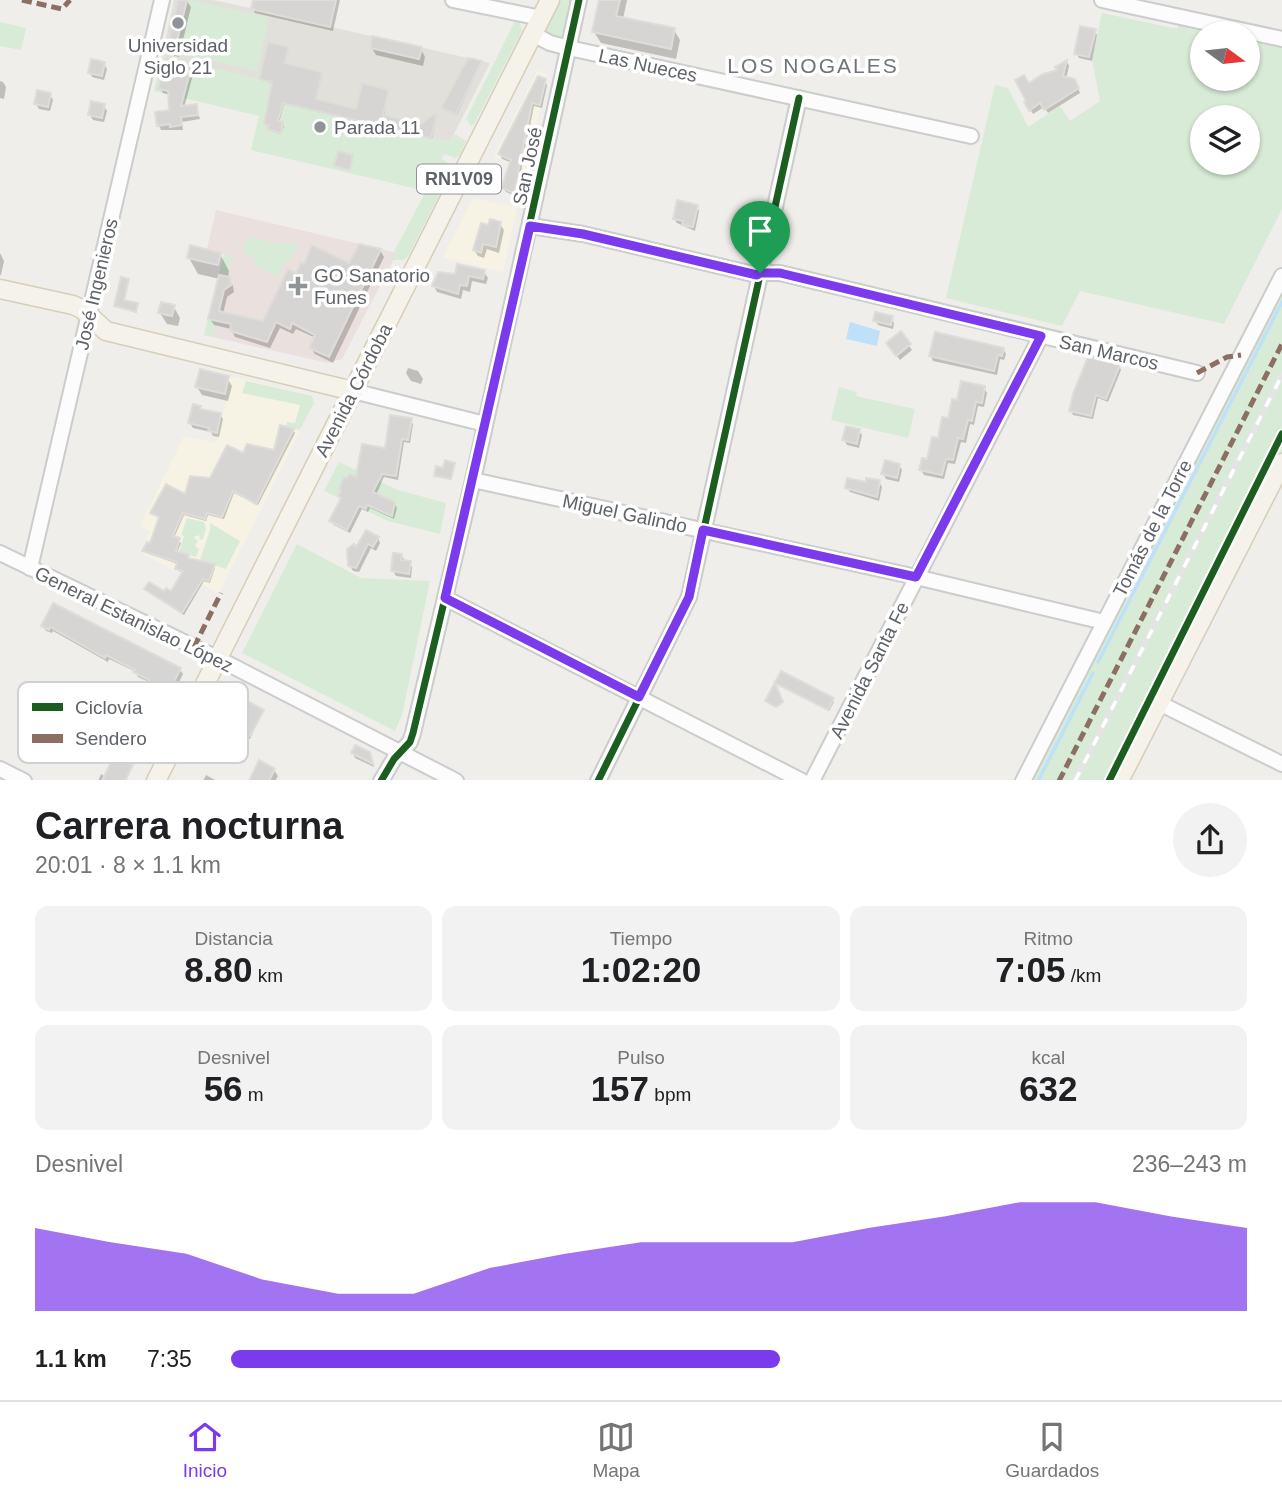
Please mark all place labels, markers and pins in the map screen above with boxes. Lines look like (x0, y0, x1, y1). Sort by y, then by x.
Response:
marker: Universidad Siglo 21 (170, 15, 186, 31)
place label: Universidad Siglo 21 (128, 35, 228, 78)
place label: Parada 11 (334, 117, 420, 138)
marker: Parada 11 (312, 119, 328, 135)
pin (730, 201, 790, 273)
place label: GO Sanatorio Funes (314, 265, 430, 308)
marker: GO Sanatorio Funes (288, 276, 308, 296)

